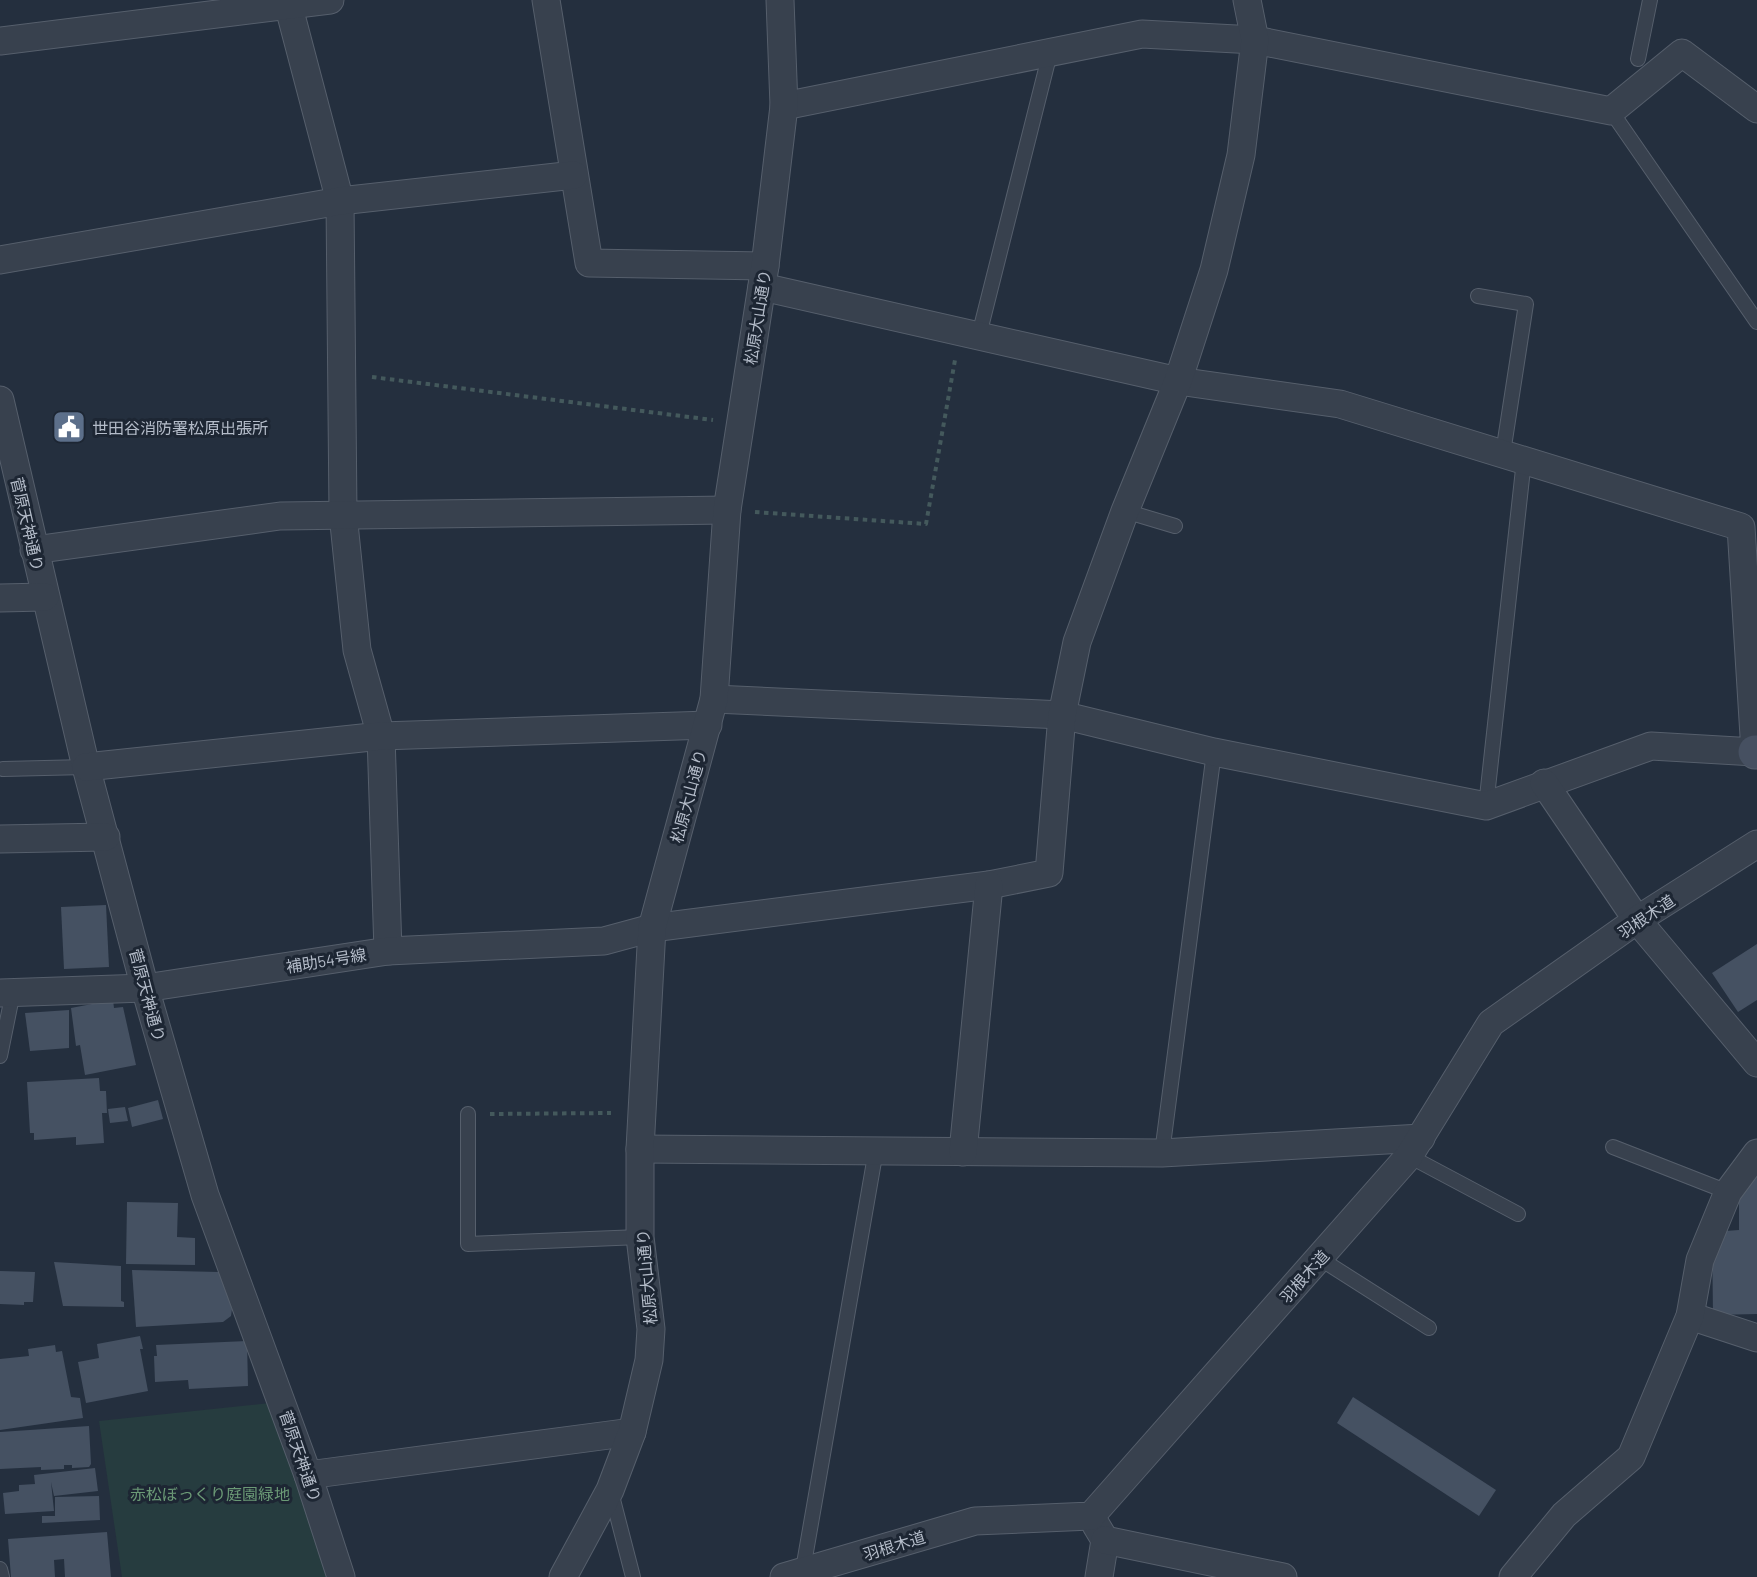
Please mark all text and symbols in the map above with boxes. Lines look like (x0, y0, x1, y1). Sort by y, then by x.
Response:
street label: 松原大山通り (740, 268, 774, 366)
public building icon: 世田谷消防署松原出張所 (51, 409, 87, 445)
place label: 世田谷消防署松原出張所 (92, 418, 268, 437)
street label: 菅原天神通り (8, 475, 48, 573)
street label: 松原大山通り (666, 747, 710, 845)
street label: 羽根木道 (1614, 890, 1678, 942)
street label: 補助54号線 (284, 944, 368, 976)
street label: 菅原天神通り (126, 946, 170, 1044)
street label: 松原大山通り (632, 1228, 660, 1326)
street label: 羽根木道 (1276, 1246, 1332, 1306)
street label: 菅原天神通り (276, 1408, 326, 1504)
park label: 赤松ぼっくり庭園緑地 (130, 1484, 290, 1503)
street label: 羽根木道 (861, 1527, 927, 1563)

